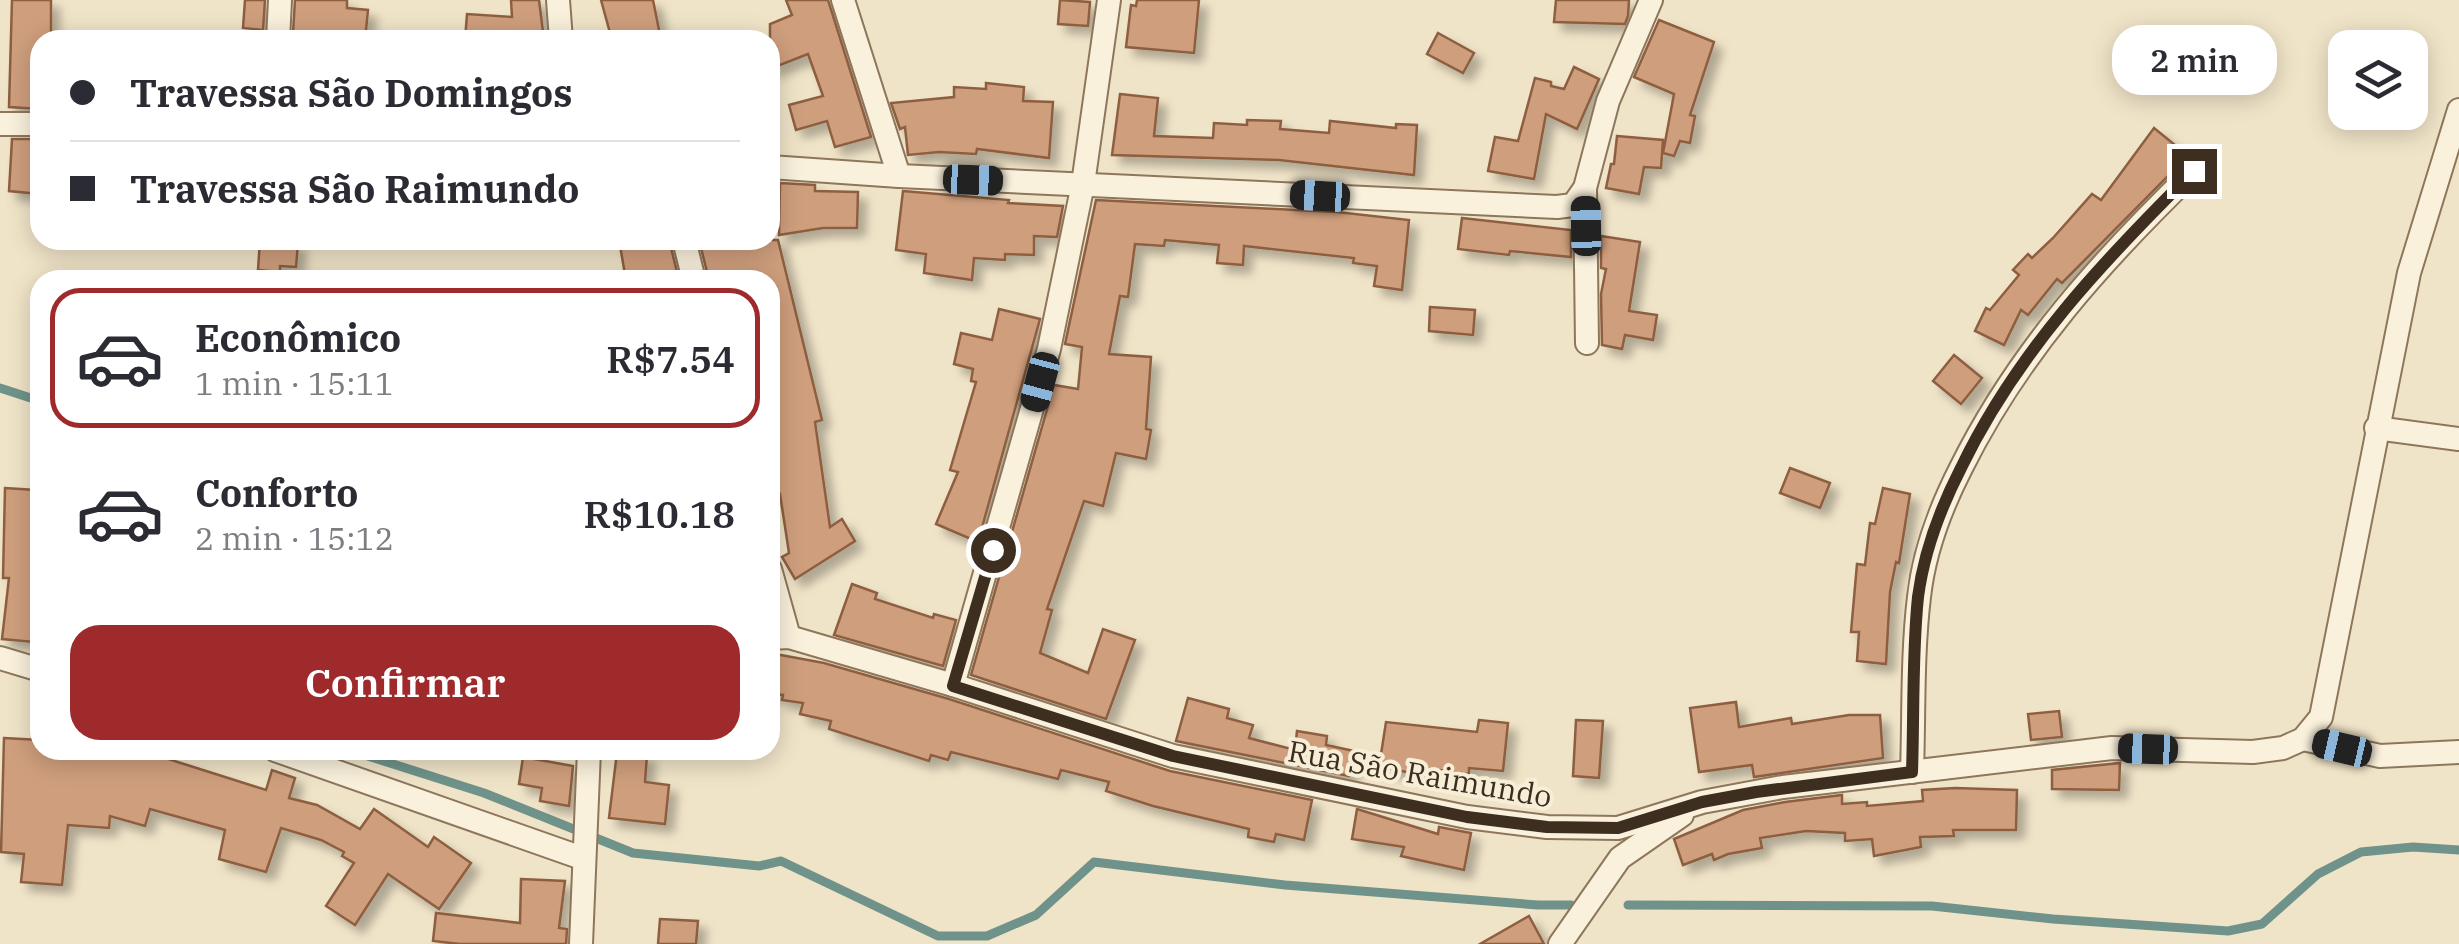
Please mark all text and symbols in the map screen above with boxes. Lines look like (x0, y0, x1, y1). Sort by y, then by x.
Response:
callout: 2 min (2112, 26, 2276, 96)
map controls (2328, 30, 2428, 130)
button: layers (2328, 30, 2428, 130)
text: 2 min (2150, 39, 2239, 81)
text: Travessa São Domingos (130, 68, 572, 117)
route end (2172, 149, 2217, 194)
text: Travessa São Raimundo (130, 164, 579, 213)
car (942, 164, 1004, 196)
car (1289, 179, 1351, 213)
car (1570, 196, 1602, 256)
icon: car (75, 313, 165, 403)
text: Econômico (195, 313, 401, 362)
text: R$7.54 (606, 334, 735, 383)
car (1018, 349, 1062, 415)
text: 1 min · 15:11 (195, 362, 394, 404)
icon: car (75, 468, 165, 558)
text: Conforto (195, 468, 358, 517)
text: R$10.18 (583, 489, 735, 538)
text: 2 min · 15:12 (195, 517, 394, 559)
route start (971, 528, 1016, 573)
button: Confirmar (70, 625, 740, 740)
car (2309, 727, 2375, 769)
street label: Rua São Raimundo (1285, 731, 1555, 815)
car (2117, 733, 2179, 765)

